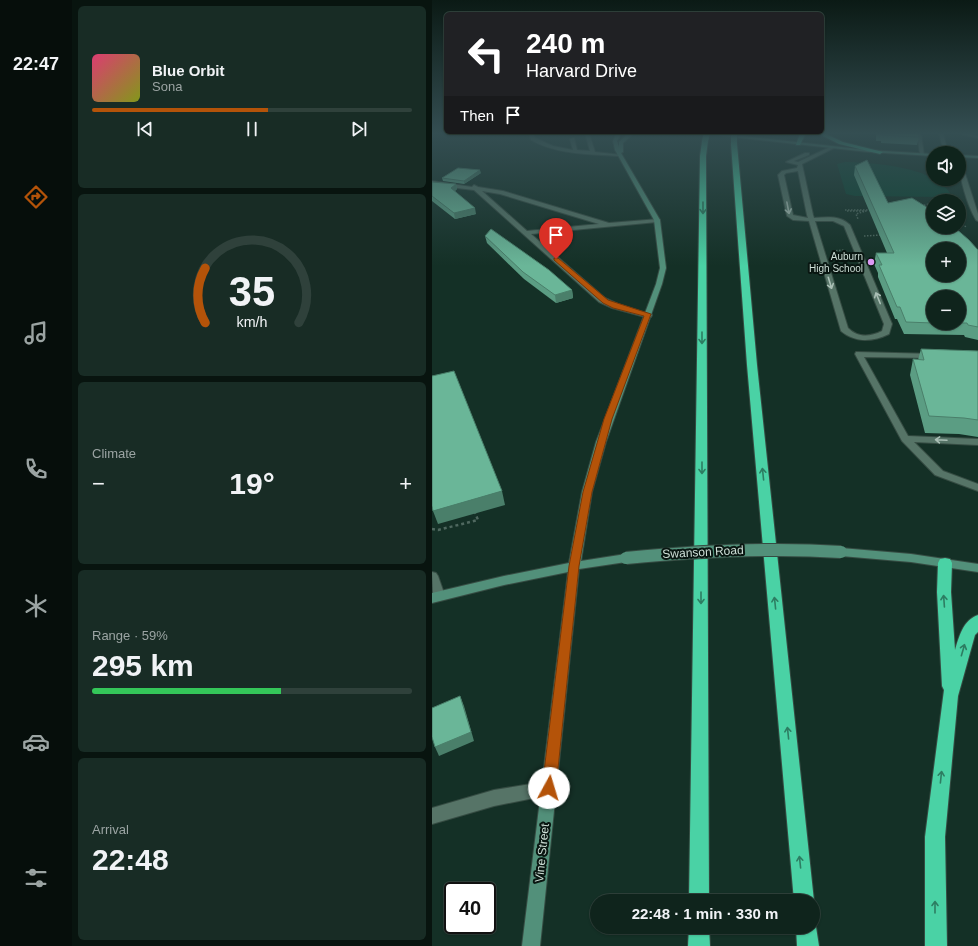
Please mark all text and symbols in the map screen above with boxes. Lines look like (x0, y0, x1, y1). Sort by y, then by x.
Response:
icon: left (460, 28, 512, 80)
text: 240 m (526, 28, 605, 59)
text: 22:47 (13, 54, 59, 74)
text: Harvard Drive (526, 61, 637, 81)
text: Blue Orbit (152, 62, 225, 79)
text: Sona (152, 79, 182, 94)
icon: arrive (502, 104, 524, 126)
text: Then (460, 107, 494, 124)
icon: previous (134, 118, 156, 140)
icon: pause (241, 118, 263, 140)
icon: next (348, 118, 370, 140)
map controls (926, 146, 966, 330)
button: sound (926, 146, 966, 186)
icon: directions (22, 183, 50, 211)
button: layers (926, 194, 966, 234)
one-way arrow (699, 201, 707, 214)
one-way arrow (784, 201, 792, 214)
pin (539, 218, 573, 259)
icon: arrive (545, 224, 567, 246)
button: + (926, 242, 966, 282)
place label: Auburn High School (809, 251, 863, 274)
marker: Auburn High School (866, 257, 876, 267)
text: 35 (229, 268, 275, 315)
one-way arrow (827, 277, 834, 290)
button: − (926, 290, 966, 330)
one-way arrow (873, 293, 881, 305)
text: km/h (237, 314, 268, 330)
icon: music (22, 319, 50, 347)
one-way arrow (698, 331, 706, 344)
one-way arrow (935, 437, 948, 444)
text: Climate (92, 446, 136, 461)
icon: phone (22, 455, 50, 483)
one-way arrow (698, 461, 706, 474)
text: 19° (229, 467, 275, 500)
one-way arrow (759, 468, 766, 481)
text: − (92, 471, 105, 496)
text: + (399, 471, 412, 496)
street label: Swanson Road (662, 543, 744, 561)
one-way arrow (697, 591, 705, 604)
icon: climate (22, 592, 50, 620)
one-way arrow (941, 595, 948, 608)
one-way arrow (772, 597, 779, 610)
text: Range · 59% (92, 628, 168, 643)
one-way arrow (960, 643, 967, 656)
text: 295 km (92, 649, 194, 682)
one-way arrow (784, 727, 791, 740)
icon: car (22, 728, 50, 756)
position arrow (528, 767, 570, 809)
one-way arrow (938, 771, 945, 784)
text: Arrival (92, 822, 129, 837)
street label: Vine Street (532, 822, 552, 883)
text: 22:48 (92, 843, 169, 876)
one-way arrow (796, 856, 804, 869)
icon: filters (22, 864, 50, 892)
speed limit sign: 40 (444, 882, 496, 934)
one-way arrow (931, 901, 939, 914)
text: 22:48 · 1 min · 330 m (632, 905, 778, 922)

